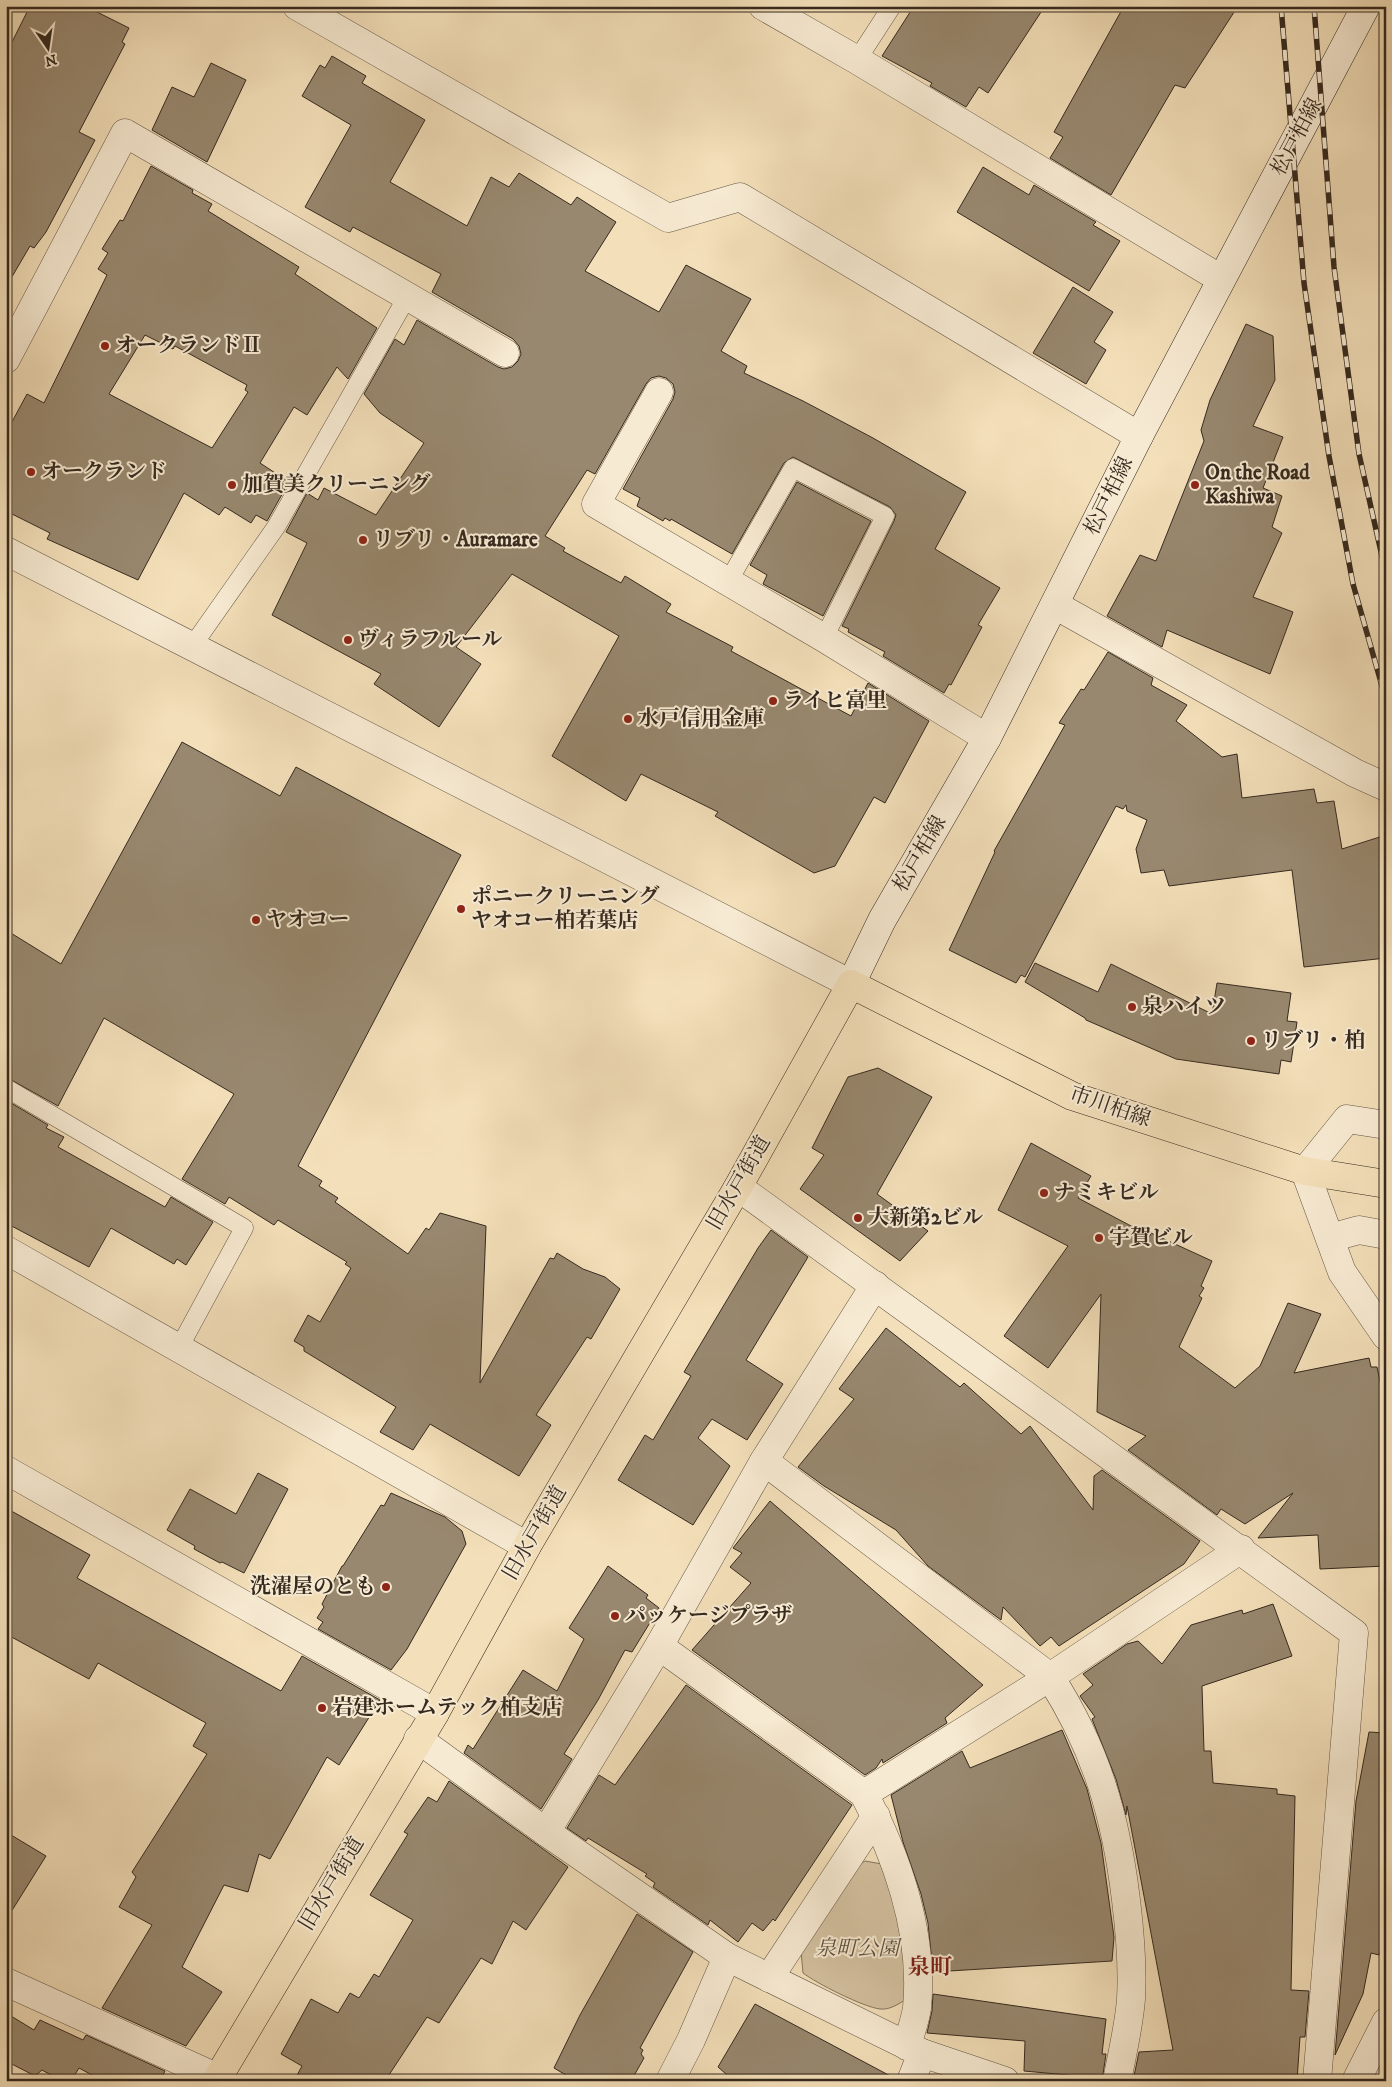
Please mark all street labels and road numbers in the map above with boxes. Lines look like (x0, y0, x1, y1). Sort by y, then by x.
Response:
street label: 松戸柏線 (1266, 94, 1328, 180)
street label: 松戸柏線 (1079, 453, 1139, 539)
street label: 松戸柏線 (888, 811, 952, 897)
street label: 市川柏線 (1066, 1081, 1154, 1133)
street label: 旧水戸街道 (701, 1131, 777, 1235)
street label: 旧水戸街道 (497, 1481, 573, 1585)
street label: 旧水戸街道 (294, 1832, 370, 1936)

